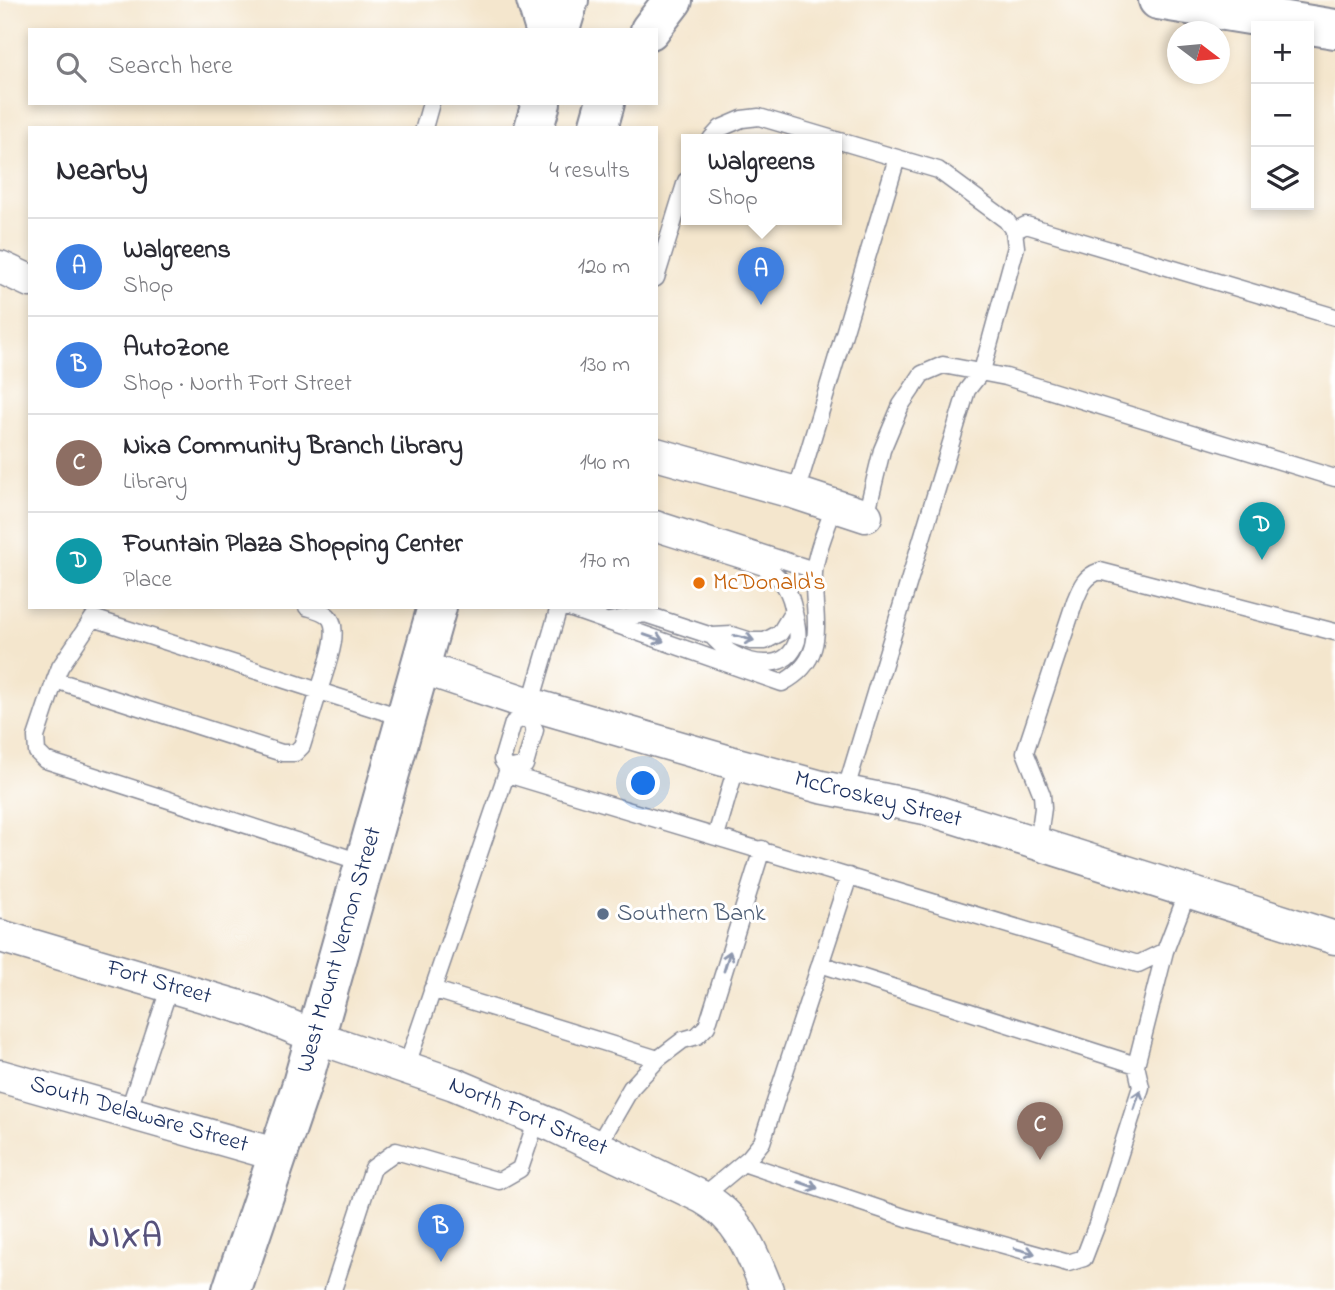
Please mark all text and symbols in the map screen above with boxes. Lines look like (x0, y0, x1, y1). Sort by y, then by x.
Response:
north arrow (1167, 21, 1230, 84)
map controls (1251, 21, 1314, 210)
button: + (1251, 21, 1314, 84)
search box (28, 28, 658, 105)
icon: search (52, 48, 90, 86)
text: Search here (108, 48, 233, 86)
button: − (1251, 84, 1314, 147)
popup (681, 134, 842, 225)
text: Walgreens (708, 144, 815, 182)
button: layers (1251, 147, 1314, 210)
text: Nearby (56, 150, 148, 194)
text: 4 results (549, 155, 630, 188)
text: Shop (708, 182, 758, 215)
text: Walgreens (123, 232, 231, 270)
pin: A (738, 247, 784, 305)
text: A (72, 251, 86, 284)
text: 120 m (578, 251, 630, 284)
text: Shop (123, 270, 173, 303)
text: AutoZone (123, 330, 229, 368)
text: B (71, 349, 87, 382)
text: 130 m (580, 349, 630, 382)
text: Shop · North Fort Street (123, 368, 352, 401)
text: Nixa Community Branch Library (123, 428, 463, 466)
text: C (73, 447, 85, 480)
text: 140 m (580, 447, 630, 480)
text: Library (123, 466, 187, 499)
pin: D (1239, 502, 1285, 560)
text: Fountain Plaza Shopping Center (123, 526, 462, 564)
text: D (71, 545, 87, 578)
text: 170 m (580, 545, 630, 578)
text: Place (123, 564, 172, 597)
place label: McDonald's (713, 566, 825, 601)
marker: McDonald's (691, 575, 707, 591)
one-way arrow (643, 632, 665, 645)
one-way arrow (732, 632, 754, 645)
street label: McCroskey Street (790, 762, 965, 839)
your location (626, 766, 660, 800)
street label: West Mount Vernon Street (288, 823, 392, 1077)
place label: Southern Bank (617, 897, 766, 932)
marker: Southern Bank (595, 906, 611, 922)
street label: Fort Street (101, 951, 216, 1015)
one-way arrow (722, 951, 735, 973)
street label: South Delaware Street (26, 1067, 252, 1163)
street label: North Fort Street (443, 1068, 613, 1166)
one-way arrow (1131, 1089, 1144, 1111)
pin: C (1017, 1102, 1063, 1160)
one-way arrow (796, 1180, 818, 1192)
pin: B (418, 1204, 464, 1262)
district label: NIXA (88, 1215, 164, 1262)
one-way arrow (1013, 1245, 1036, 1258)

